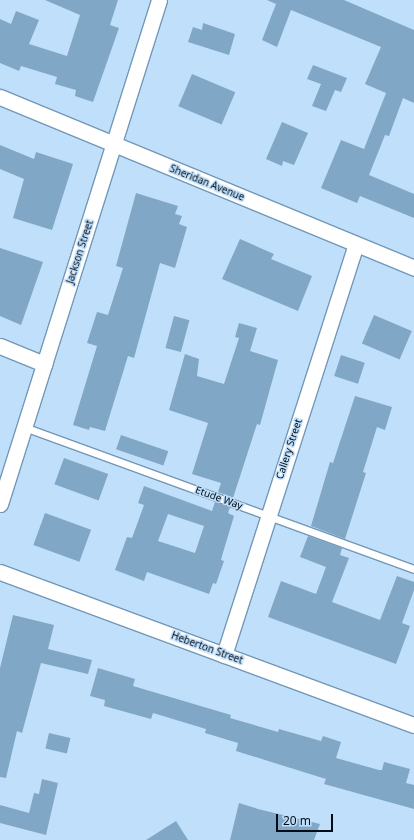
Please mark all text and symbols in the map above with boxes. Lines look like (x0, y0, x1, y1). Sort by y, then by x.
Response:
street label: Sheridan Avenue (168, 163, 246, 203)
street label: Jackson Street (64, 219, 96, 285)
street label: Callery Street (274, 417, 304, 481)
street label: Etude Way (194, 484, 244, 512)
street label: Heberton Street (170, 629, 244, 667)
scale bar (278, 806, 335, 832)
text: 20 m (283, 812, 311, 829)

